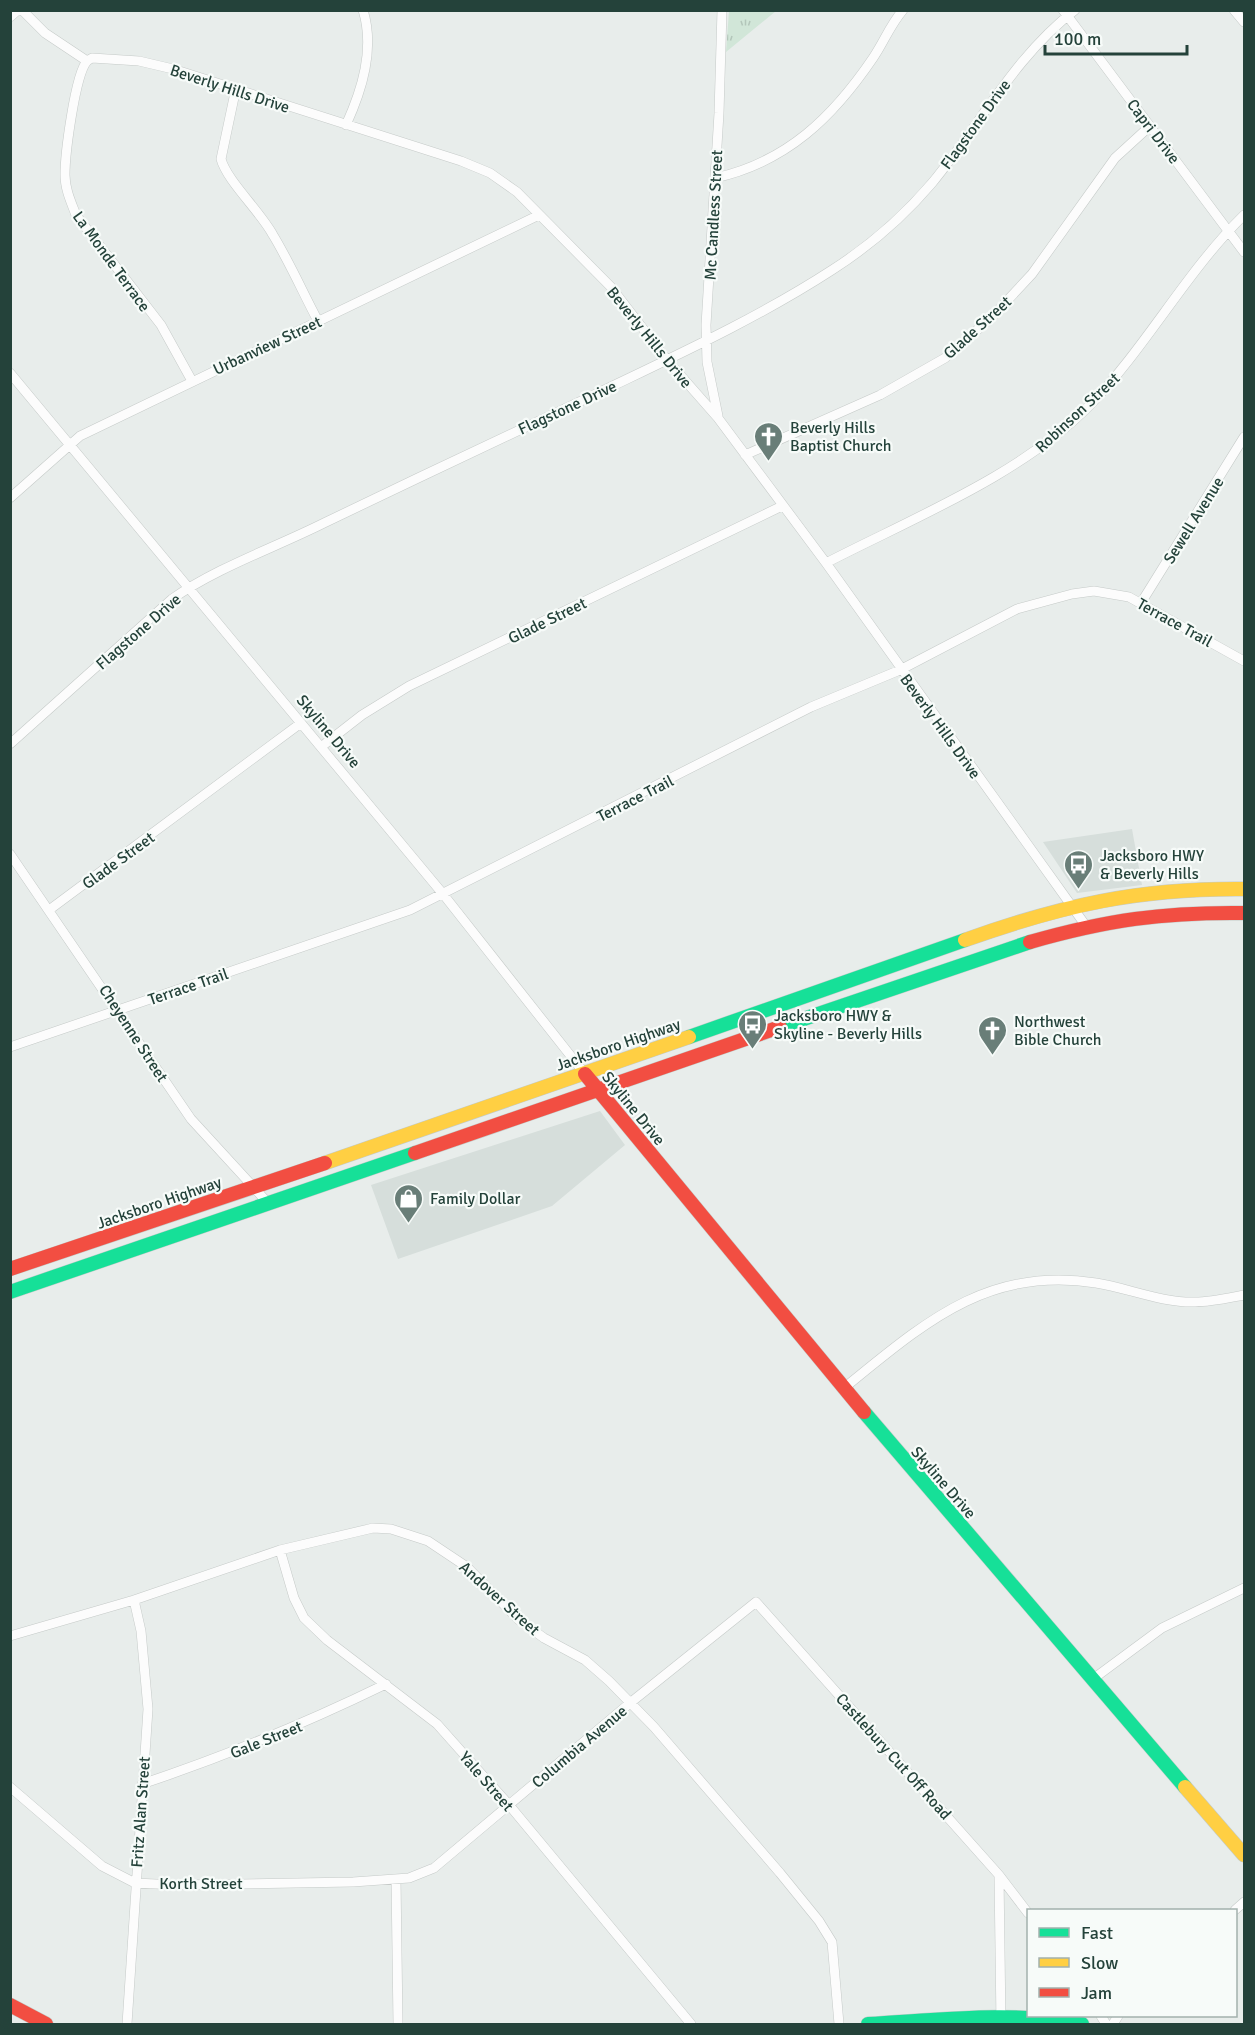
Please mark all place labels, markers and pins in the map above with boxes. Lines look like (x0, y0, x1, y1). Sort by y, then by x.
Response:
place label: Beverly Hills Baptist Church (790, 418, 891, 456)
church icon: Beverly Hills Baptist Church (753, 420, 785, 462)
place label: Jacksboro HWY & Beverly Hills (1100, 846, 1204, 884)
bus stop icon: Jacksboro HWY & Beverly Hills (1063, 848, 1095, 890)
place label: Jacksboro HWY & Skyline - Beverly Hills (774, 1006, 922, 1044)
bus stop icon: Jacksboro HWY & Skyline - Beverly Hills (737, 1008, 769, 1050)
place label: Northwest Bible Church (1014, 1012, 1101, 1050)
church icon: Northwest Bible Church (977, 1014, 1009, 1056)
shop icon: Family Dollar (393, 1182, 425, 1224)
place label: Family Dollar (430, 1189, 521, 1209)

